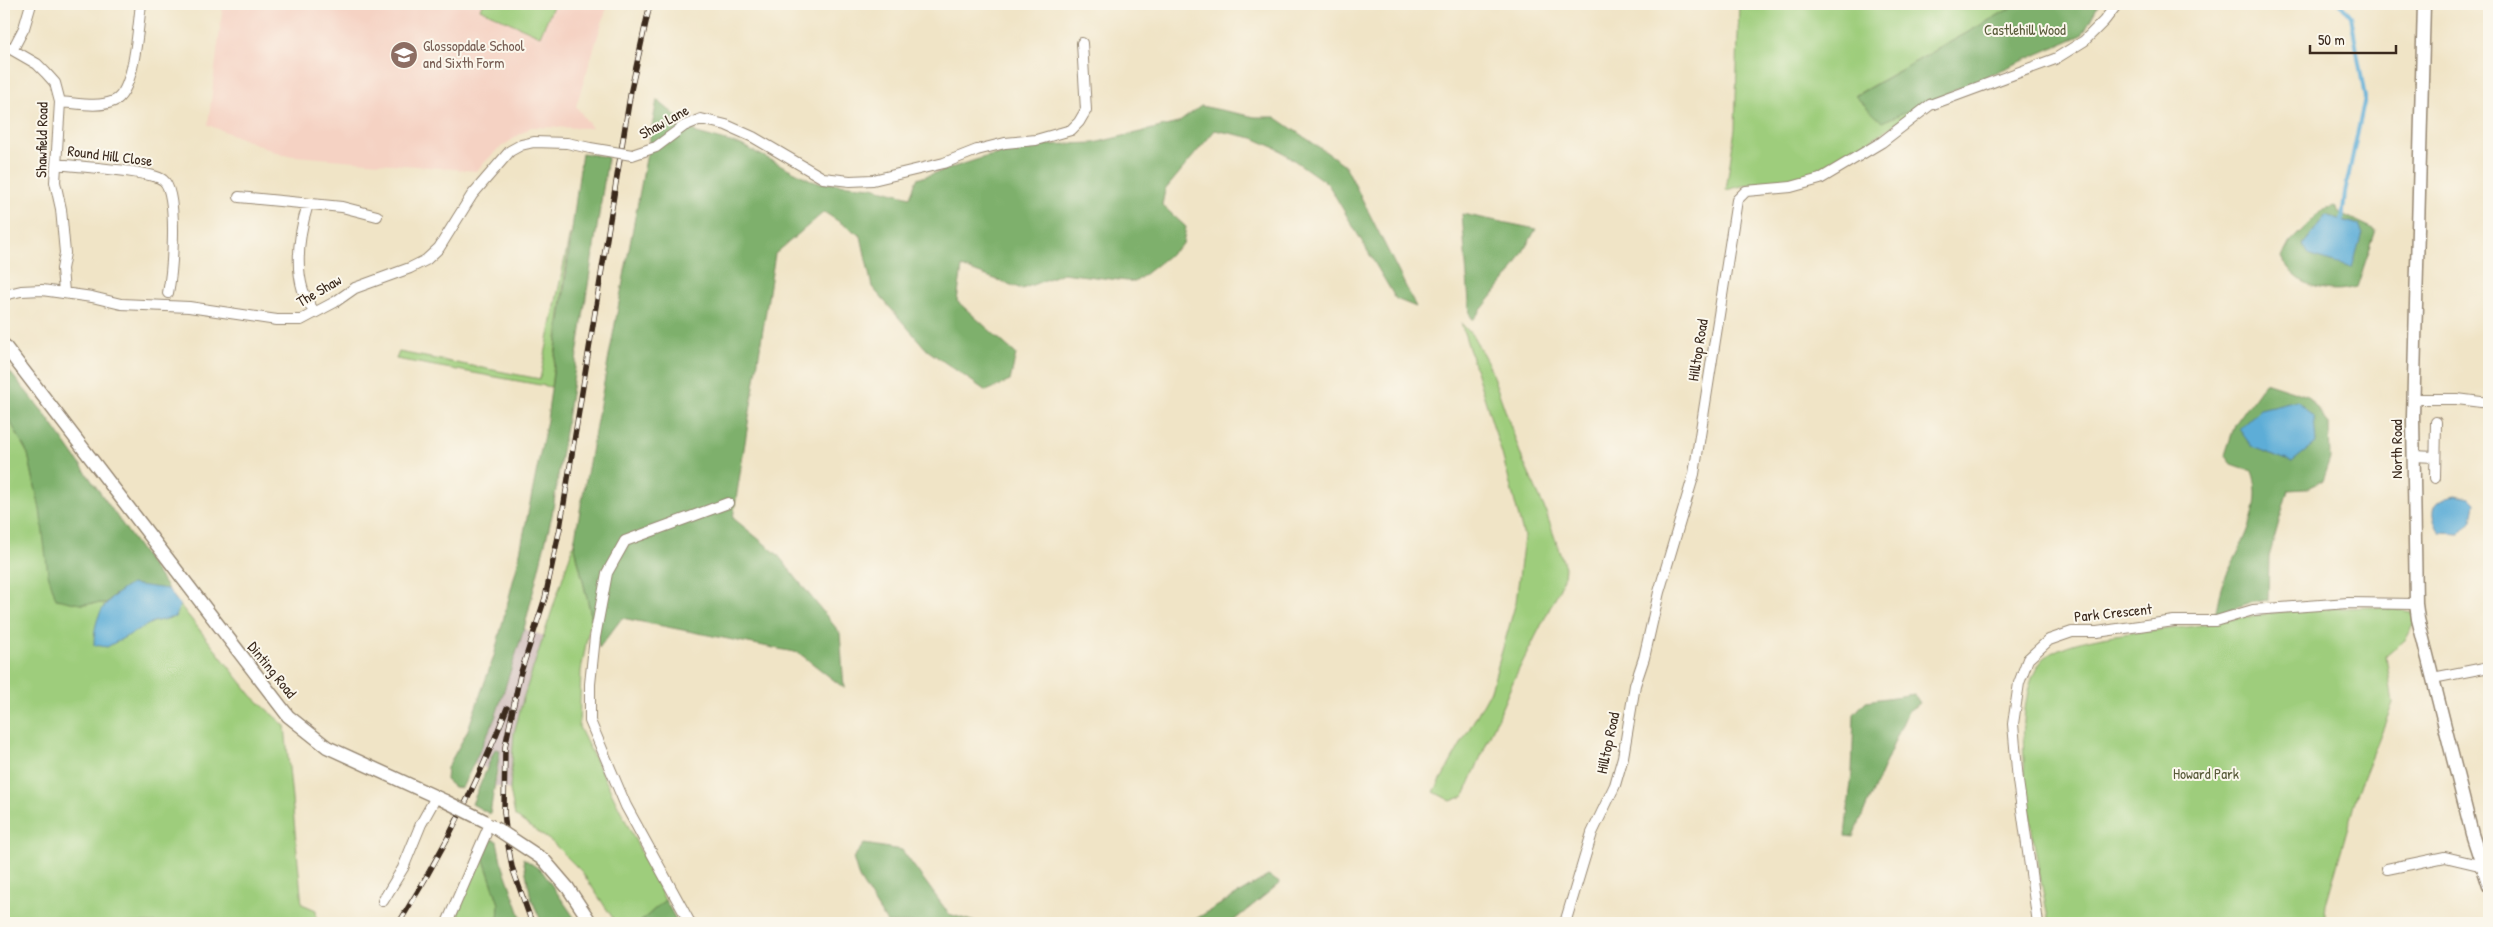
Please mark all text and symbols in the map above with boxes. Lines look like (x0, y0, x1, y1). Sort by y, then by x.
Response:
park label: Castlehill Wood (1984, 19, 2066, 40)
scale bar (2310, 22, 2397, 54)
text: 50 m (2318, 29, 2345, 50)
place label: Glossopdale School and Sixth Form (423, 35, 524, 73)
school or university icon: Glossopdale School and Sixth Form (389, 40, 419, 70)
street label: Shaw Lane (635, 99, 692, 144)
street label: Shawfield Road (30, 102, 53, 178)
street label: Round Hill Close (66, 140, 154, 171)
street label: The Shaw (292, 269, 345, 312)
street label: Hilltop Road (1682, 317, 1713, 382)
street label: North Road (2386, 419, 2407, 479)
street label: Park Crescent (2073, 598, 2154, 627)
street label: Dinting Road (243, 637, 302, 703)
street label: Hilltop Road (1591, 710, 1624, 776)
park label: Howard Park (2173, 763, 2239, 784)

